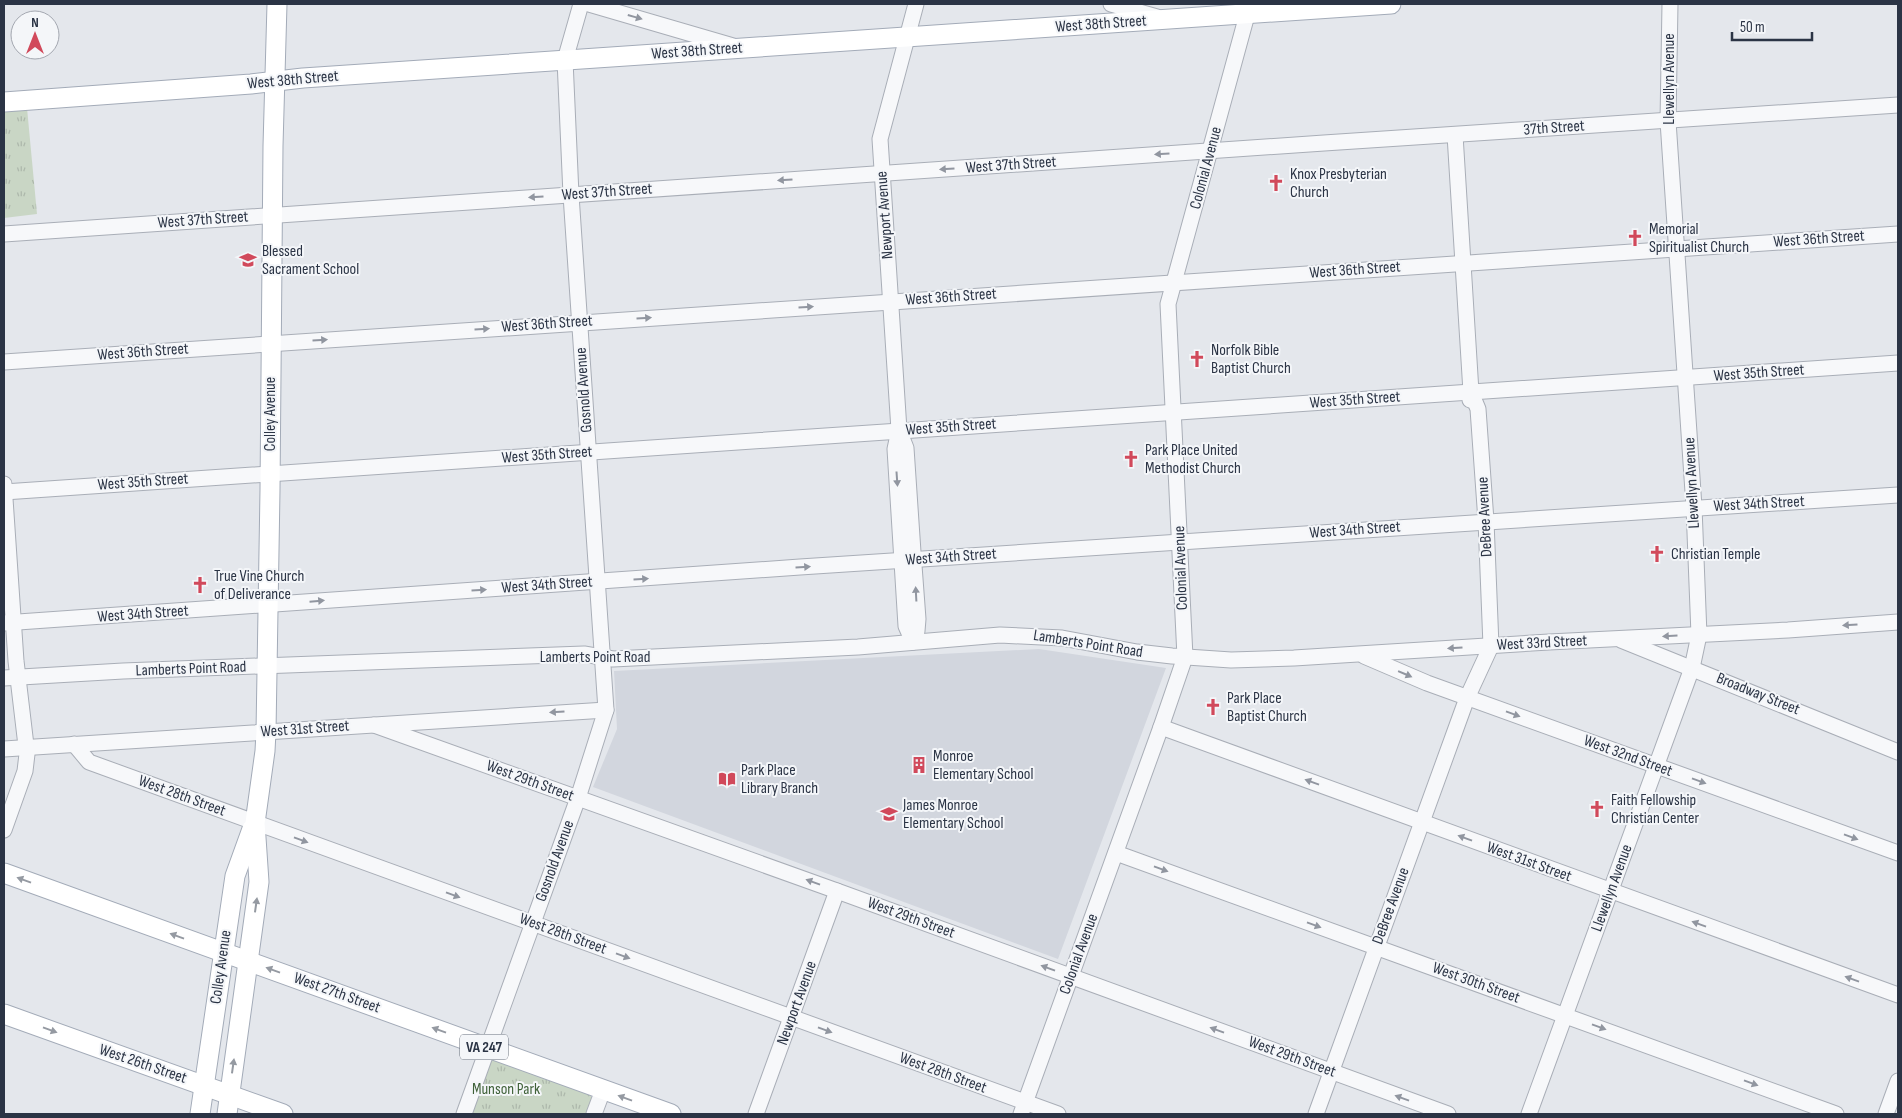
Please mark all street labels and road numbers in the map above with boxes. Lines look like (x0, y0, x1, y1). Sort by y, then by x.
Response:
street label: West 38th Street (1055, 11, 1147, 37)
street label: Llewellyn Avenue (1660, 33, 1679, 125)
street label: West 38th Street (651, 38, 743, 64)
street label: West 38th Street (247, 67, 340, 93)
street label: 37th Street (1523, 116, 1585, 140)
street label: Colonial Avenue (1186, 125, 1226, 211)
street label: West 37th Street (965, 152, 1057, 178)
street label: Newport Avenue (872, 170, 898, 260)
street label: West 37th Street (561, 179, 653, 205)
street label: West 37th Street (157, 207, 249, 233)
street label: West 36th Street (1773, 226, 1865, 252)
street label: West 36th Street (1309, 257, 1401, 283)
street label: West 36th Street (905, 284, 997, 310)
street label: West 36th Street (501, 311, 593, 337)
street label: West 36th Street (97, 339, 189, 365)
street label: Gosnold Avenue (572, 347, 596, 433)
street label: West 35th Street (1713, 360, 1805, 386)
street label: Colley Avenue (261, 377, 280, 451)
street label: West 35th Street (1309, 387, 1401, 413)
street label: West 35th Street (905, 414, 997, 440)
street label: Llewellyn Avenue (1680, 437, 1704, 529)
street label: West 35th Street (501, 442, 593, 468)
street label: West 35th Street (97, 469, 189, 495)
street label: DeBree Avenue (1473, 476, 1497, 558)
street label: West 34th Street (1713, 492, 1805, 516)
street label: West 34th Street (1309, 517, 1401, 543)
street label: Colonial Avenue (1170, 525, 1192, 611)
street label: West 34th Street (905, 544, 997, 570)
street label: West 34th Street (501, 572, 593, 598)
street label: West 34th Street (97, 601, 189, 627)
street label: Lamberts Point Road (1032, 626, 1144, 662)
street label: West 33rd Street (1496, 631, 1588, 655)
street label: Lamberts Point Road (540, 648, 650, 667)
street label: Lamberts Point Road (135, 658, 247, 680)
street label: Broadway Street (1714, 669, 1803, 719)
street label: West 31st Street (260, 716, 350, 742)
street label: West 32nd Street (1581, 731, 1675, 781)
street label: West 29th Street (484, 756, 576, 806)
street label: West 28th Street (136, 771, 228, 821)
street label: Gosnold Avenue (532, 818, 578, 904)
street label: West 31st Street (1484, 838, 1574, 886)
street label: Llewellyn Avenue (1587, 842, 1637, 934)
street label: DeBree Avenue (1368, 865, 1414, 947)
street label: West 29th Street (865, 893, 957, 943)
street label: West 28th Street (517, 909, 609, 959)
street label: Colonial Avenue (1056, 911, 1102, 997)
street label: Colley Avenue (206, 929, 236, 1005)
street label: Newport Avenue (773, 958, 821, 1048)
street label: West 30th Street (1430, 958, 1522, 1008)
street label: West 27th Street (291, 969, 383, 1018)
street label: West 29th Street (1246, 1032, 1338, 1082)
road number: VA 247 (460, 1034, 508, 1060)
street label: West 26th Street (97, 1040, 189, 1088)
street label: West 28th Street (897, 1048, 989, 1098)

